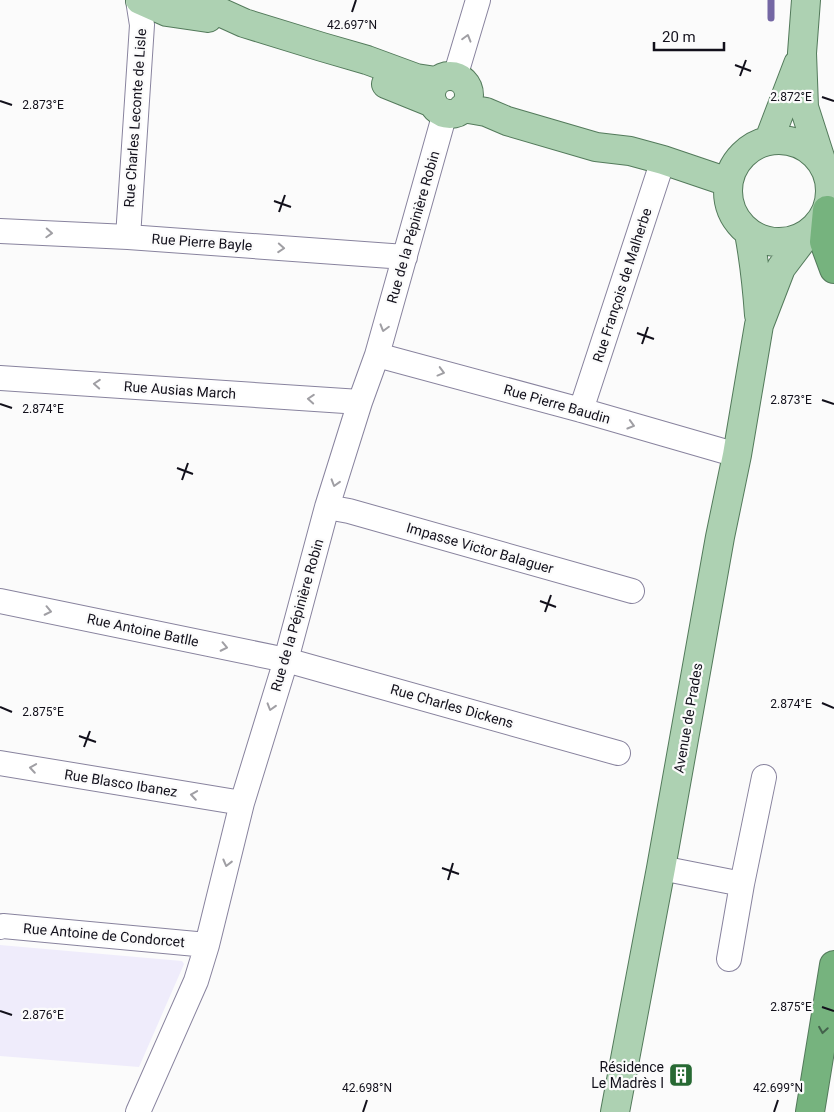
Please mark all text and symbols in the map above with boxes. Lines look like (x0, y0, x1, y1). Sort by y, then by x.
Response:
text: 42.697°N (327, 18, 377, 32)
scale bar (654, 20, 724, 52)
street label: Rue Charles Leconte de Lisle (121, 28, 149, 208)
text: 20 m (662, 28, 696, 46)
one-way arrow (461, 35, 471, 43)
text: 2.872°E (770, 90, 812, 104)
text: 2.873°E (22, 98, 64, 112)
street label: Rue de la Pépinière Robin (384, 149, 442, 305)
street label: Rue François de Malherbe (589, 206, 655, 364)
one-way arrow (45, 228, 53, 239)
street label: Rue Pierre Bayle (151, 231, 253, 253)
one-way arrow (277, 242, 285, 253)
one-way arrow (380, 324, 390, 332)
one-way arrow (436, 366, 444, 376)
street label: Rue Ausias March (123, 378, 237, 402)
one-way arrow (92, 379, 100, 390)
street label: Rue Pierre Baudin (502, 381, 612, 427)
one-way arrow (307, 393, 315, 404)
text: 2.873°E (770, 393, 812, 407)
text: 2.874°E (22, 402, 64, 416)
one-way arrow (626, 419, 634, 429)
one-way arrow (330, 478, 340, 487)
street label: Impasse Victor Balaguer (405, 519, 556, 577)
street label: Rue de la Pépinière Robin (268, 537, 326, 693)
one-way arrow (43, 605, 52, 616)
street label: Rue Antoine Batlle (86, 610, 200, 650)
one-way arrow (220, 641, 229, 652)
street label: Avenue de Prades (670, 662, 706, 774)
street label: Rue Charles Dickens (389, 681, 515, 731)
text: 2.874°E (770, 697, 812, 711)
one-way arrow (267, 702, 277, 710)
text: 2.875°E (22, 705, 64, 719)
one-way arrow (29, 764, 38, 774)
street label: Rue Blasco Ibanez (63, 766, 179, 800)
one-way arrow (189, 790, 198, 800)
one-way arrow (222, 858, 233, 867)
street label: Rue Antoine de Condorcet (23, 920, 186, 950)
text: 2.875°E (770, 1000, 812, 1014)
text: 2.876°E (22, 1008, 64, 1022)
one-way arrow (819, 1026, 829, 1034)
place label: Résidence Le Madrès I (591, 1059, 664, 1091)
building icon: Résidence Le Madrès I (668, 1062, 694, 1088)
text: 42.698°N (342, 1081, 392, 1095)
text: 42.699°N (753, 1081, 803, 1095)

